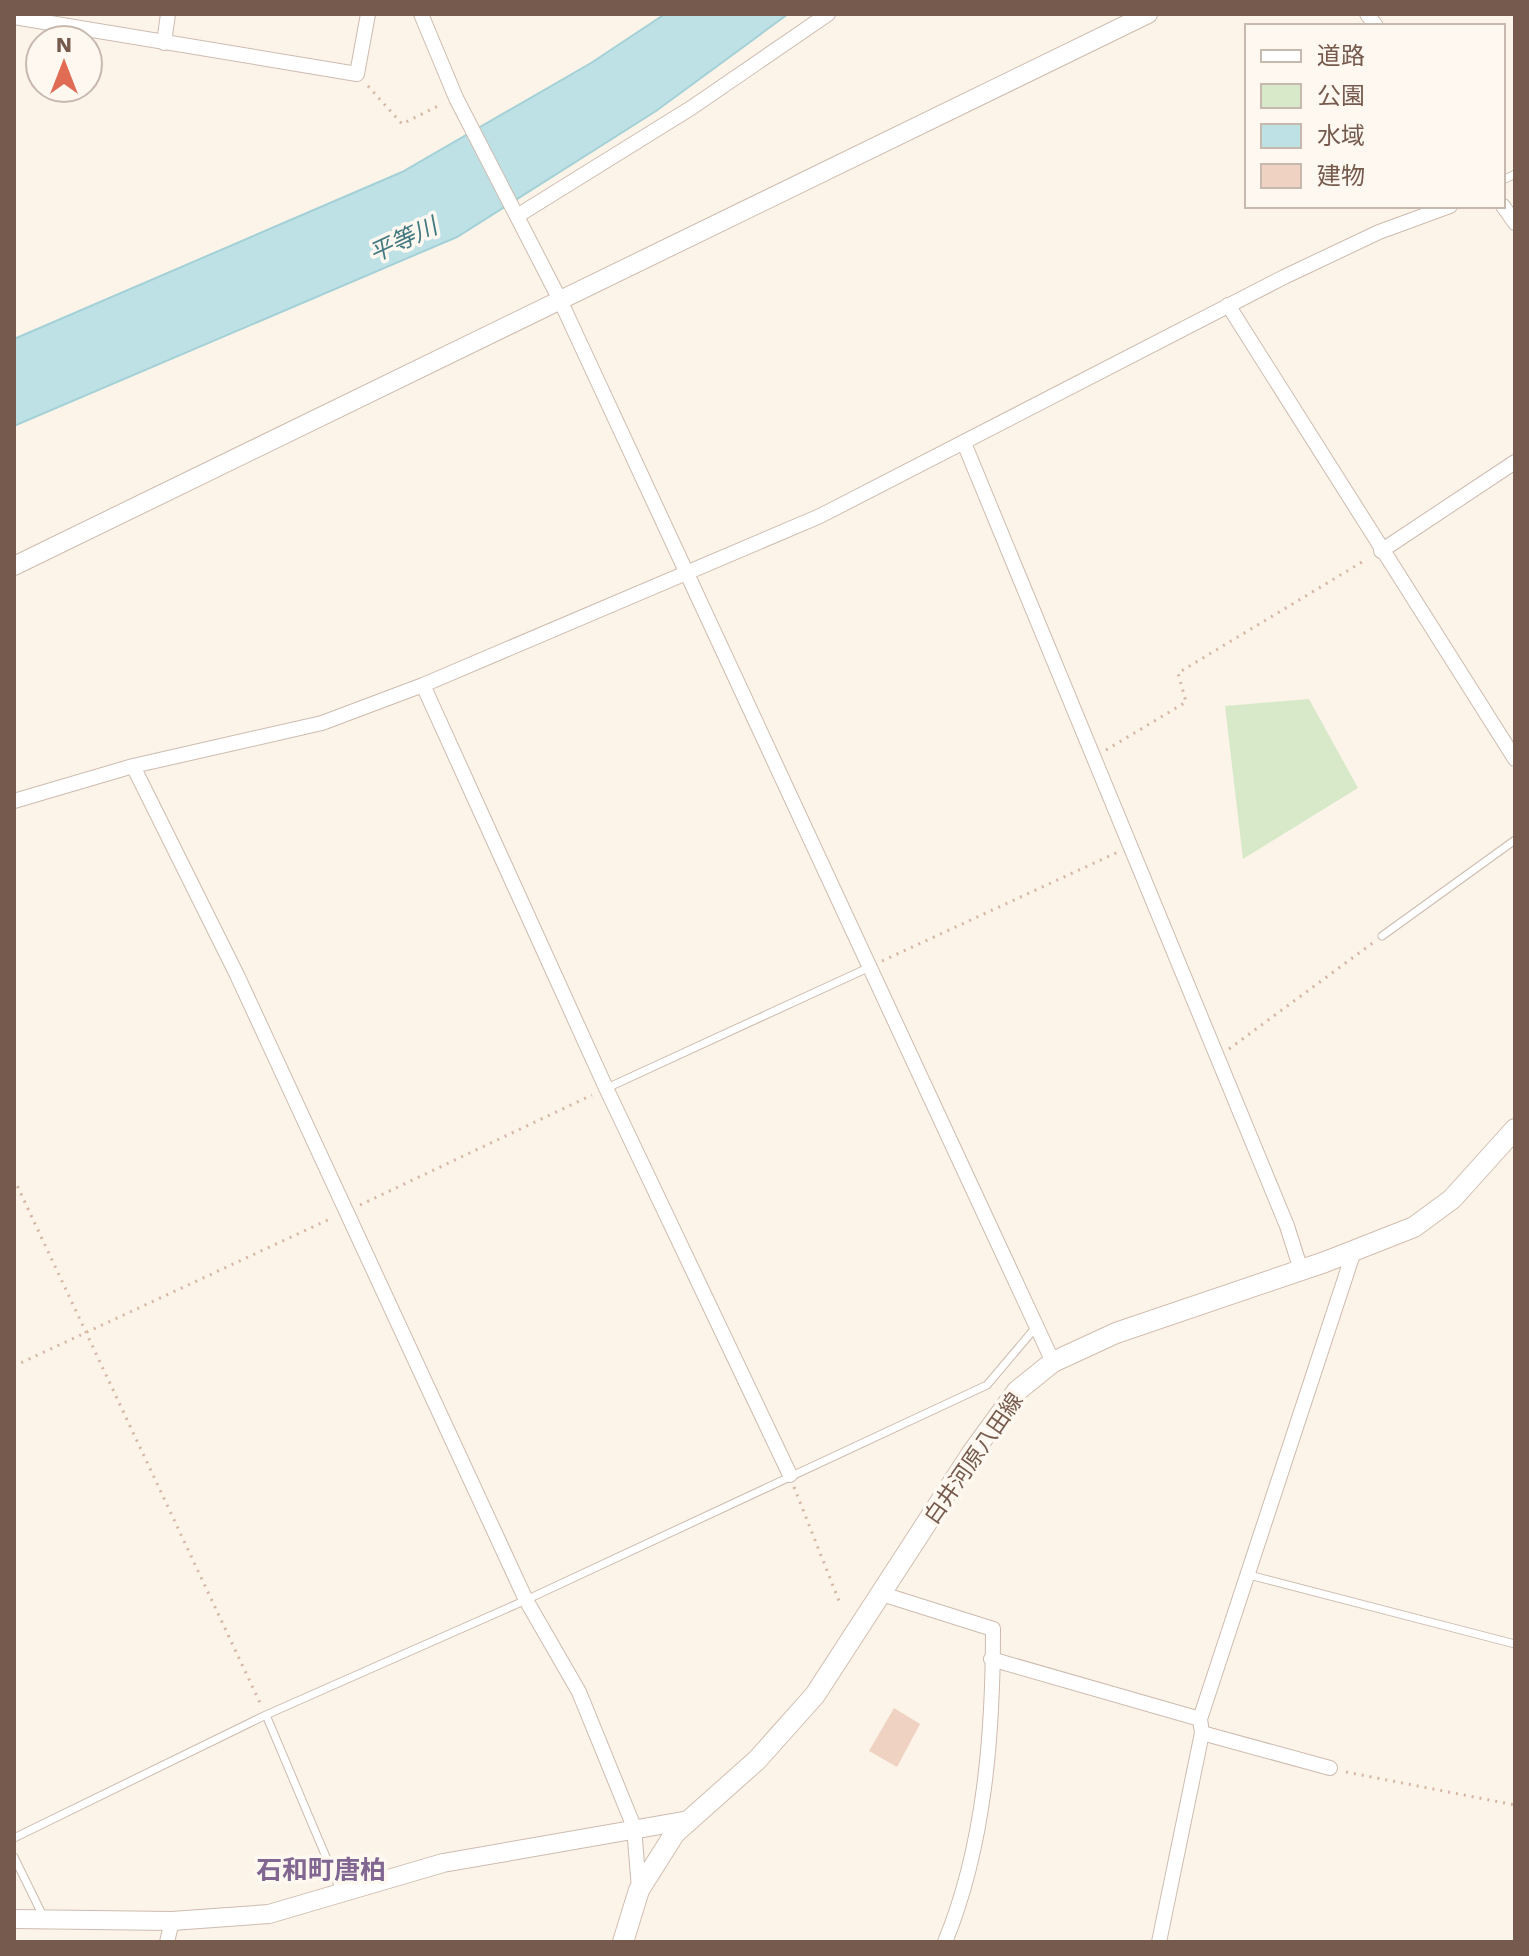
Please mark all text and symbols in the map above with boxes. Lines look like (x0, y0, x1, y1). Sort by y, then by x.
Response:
north arrow (24, 24, 104, 104)
legend (1245, 24, 1505, 208)
text: N (56, 32, 72, 57)
text: 道路 (1317, 42, 1365, 70)
text: 公園 (1317, 82, 1365, 110)
text: 水域 (1317, 122, 1365, 150)
text: 建物 (1317, 162, 1365, 190)
water label: 平等川 (364, 211, 444, 268)
street label: 白井河原八田線 (919, 1388, 1028, 1529)
district label: 石和町唐柏 (256, 1855, 386, 1885)

